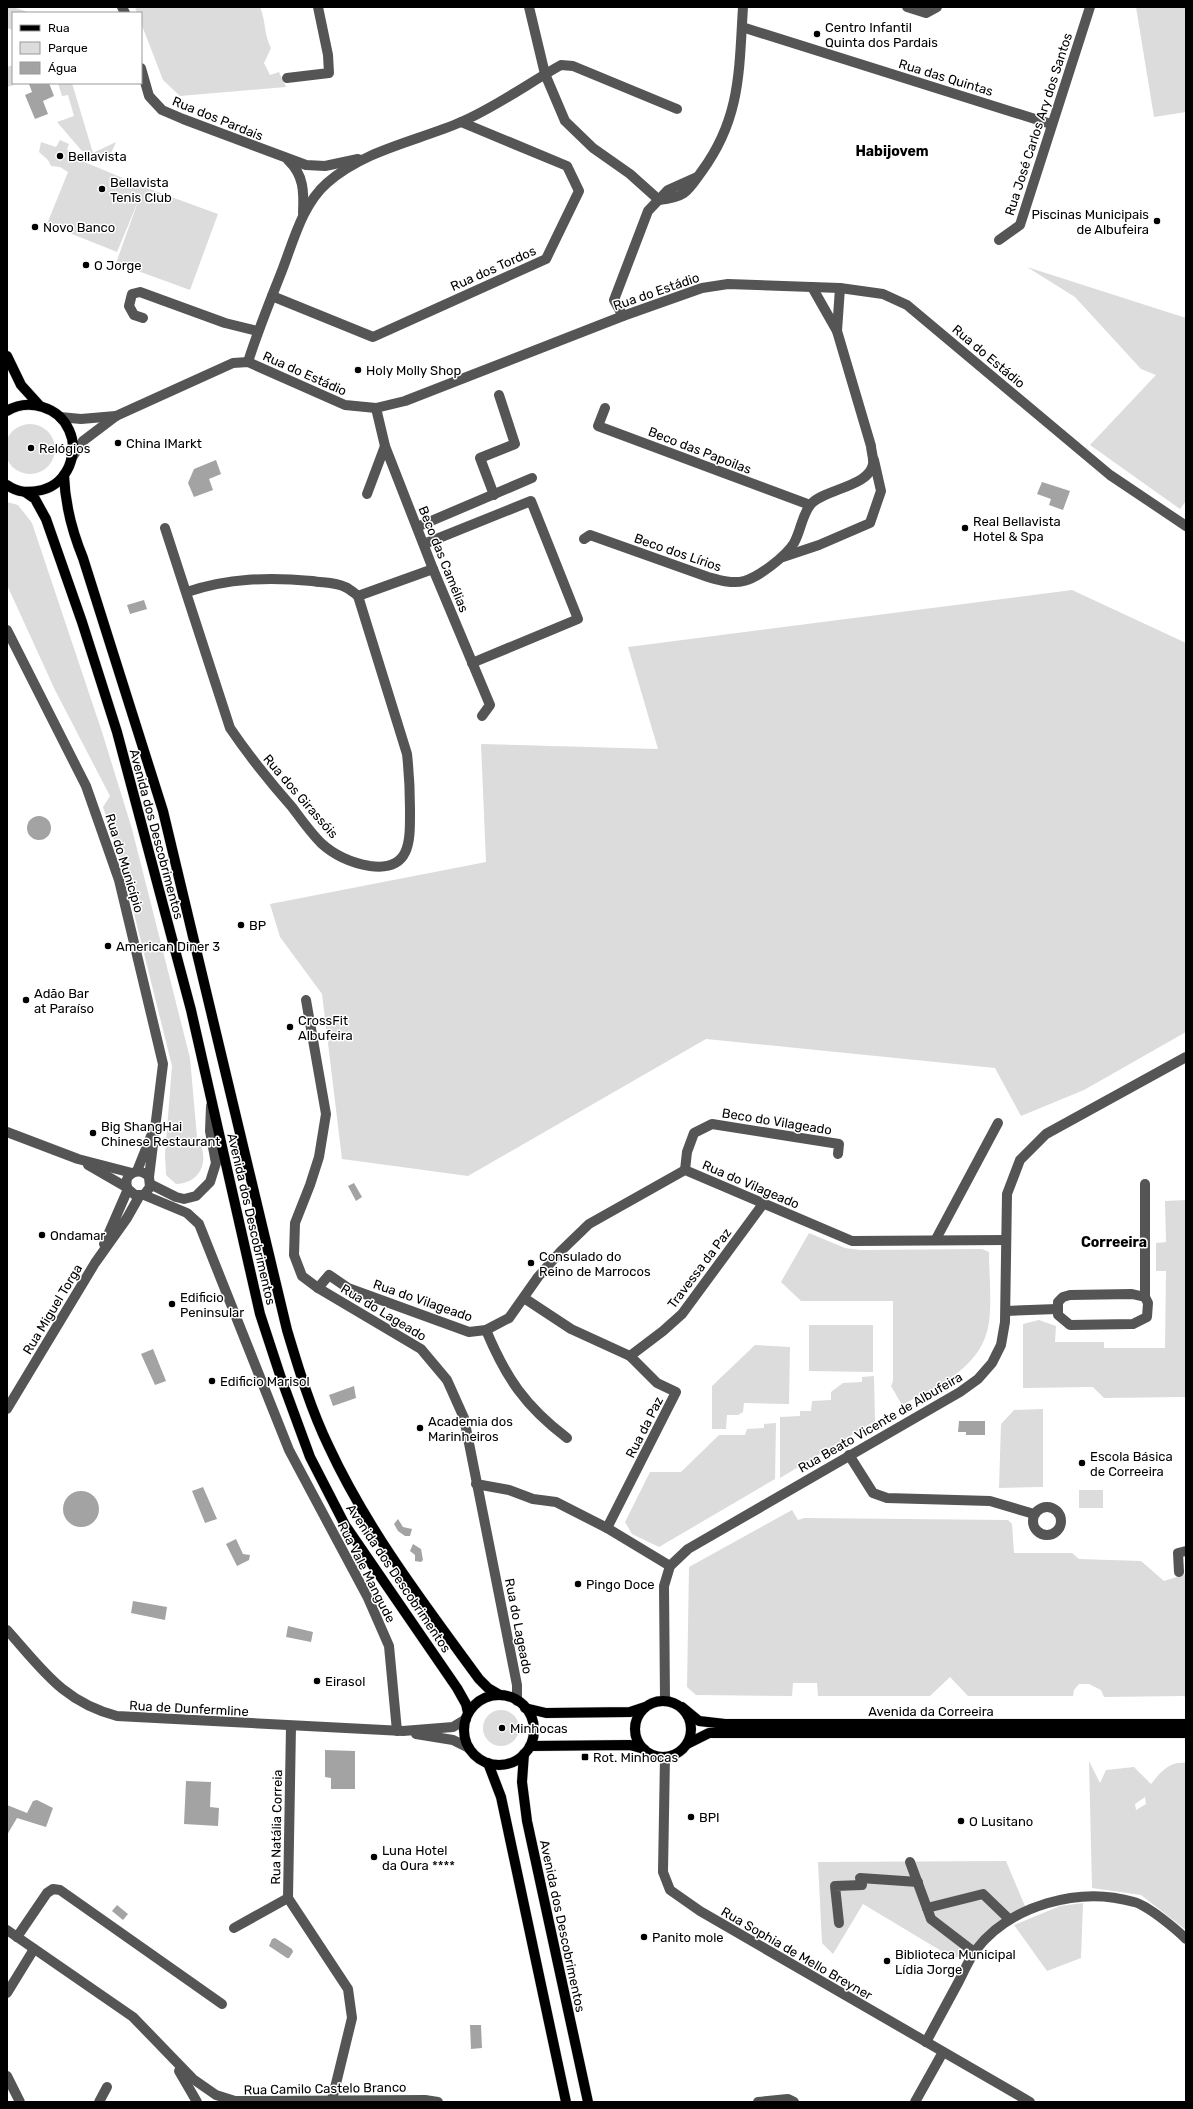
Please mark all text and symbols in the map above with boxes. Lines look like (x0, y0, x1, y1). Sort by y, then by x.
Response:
legend (12, 12, 142, 84)
place label: Centro Infantil Quinta dos Pardais (825, 20, 938, 50)
text: Rua (48, 21, 70, 35)
marker: Centro Infantil Quinta dos Pardais (812, 29, 822, 39)
street label: Rua José Carlos Ary dos Santos (1002, 31, 1075, 217)
text: Parque (48, 41, 88, 55)
street label: Rua das Quintas (897, 56, 995, 99)
text: Água (48, 61, 77, 75)
street label: Rua dos Pardais (170, 93, 266, 144)
district label: Habijovem (855, 143, 929, 160)
place label: Bellavista (68, 149, 127, 164)
marker: Bellavista (55, 151, 65, 161)
place label: Bellavista Tenis Club (110, 175, 172, 205)
marker: Bellavista Tenis Club (97, 184, 107, 194)
place label: Piscinas Municipais de Albufeira (1031, 207, 1149, 237)
marker: Piscinas Municipais de Albufeira (1152, 216, 1162, 226)
place label: Novo Banco (43, 220, 115, 235)
marker: Novo Banco (30, 222, 40, 232)
street label: Rua dos Tordos (448, 243, 539, 294)
place label: O Jorge (94, 258, 142, 274)
marker: O Jorge (81, 260, 91, 270)
street label: Rua do Estádio (611, 270, 701, 313)
street label: Rua do Estádio (949, 322, 1028, 391)
street label: Rua do Estádio (261, 348, 349, 399)
place label: Holy Molly Shop (366, 363, 462, 378)
marker: Holy Molly Shop (353, 365, 363, 375)
street label: Beco das Papoilas (646, 424, 754, 477)
place label: China IMarkt (126, 436, 202, 451)
marker: China IMarkt (113, 438, 123, 448)
place label: Relógios (39, 441, 91, 457)
marker: Relógios (26, 443, 36, 453)
street label: Beco das Camélias (415, 504, 472, 615)
place label: Real Bellavista Hotel & Spa (973, 514, 1061, 544)
marker: Real Bellavista Hotel & Spa (960, 523, 970, 533)
street label: Beco dos Lírios (632, 530, 724, 575)
street label: Avenida dos Descobrimentos (127, 747, 187, 921)
street label: Rua dos Girassóis (260, 751, 341, 842)
street label: Rua do Município (102, 812, 147, 915)
place label: BP (249, 918, 266, 933)
marker: BP (236, 920, 246, 930)
place label: American Diner 3 (116, 939, 220, 954)
marker: American Diner 3 (103, 941, 113, 951)
place label: Adão Bar at Paraíso (34, 986, 94, 1016)
marker: Adão Bar at Paraíso (21, 995, 31, 1005)
place label: CrossFit Albufeira (298, 1013, 353, 1043)
marker: CrossFit Albufeira (285, 1022, 295, 1032)
street label: Beco do Vilageado (721, 1105, 833, 1139)
place label: Big ShangHai Chinese Restaurant (101, 1119, 220, 1149)
marker: Big ShangHai Chinese Restaurant (88, 1128, 98, 1138)
street label: Avenida dos Descobrimentos (224, 1132, 279, 1307)
street label: Rua do Vilageado (700, 1157, 802, 1213)
street label: Travessa da Paz (664, 1225, 735, 1311)
place label: Ondamar (50, 1228, 105, 1243)
marker: Ondamar (37, 1230, 47, 1240)
district label: Correeira (1081, 1234, 1147, 1251)
place label: Consulado do Reino de Marrocos (539, 1249, 651, 1279)
marker: Consulado do Reino de Marrocos (526, 1258, 536, 1268)
street label: Rua Miguel Torga (20, 1261, 86, 1358)
street label: Rua do Vilageado (371, 1276, 474, 1325)
street label: Rua do Lageado (338, 1281, 429, 1345)
place label: Edificio Peninsular (180, 1290, 244, 1320)
marker: Edificio Peninsular (167, 1299, 177, 1309)
street label: Rua Beato Vicente de Albufeira (795, 1369, 965, 1476)
place label: Edificio Marisol (220, 1374, 310, 1389)
marker: Edificio Marisol (207, 1376, 217, 1386)
street label: Rua da Paz (623, 1394, 666, 1460)
place label: Academia dos Marinheiros (428, 1414, 513, 1444)
marker: Academia dos Marinheiros (415, 1423, 425, 1433)
place label: Escola Básica de Correeira (1090, 1449, 1173, 1479)
marker: Escola Básica de Correeira (1077, 1458, 1087, 1468)
street label: Avenida dos Descobrimentos (343, 1501, 454, 1656)
street label: Rua Vale Mangude (334, 1519, 398, 1626)
street label: Rua do Lageado (501, 1577, 535, 1675)
place label: Pingo Doce (586, 1577, 655, 1593)
marker: Pingo Doce (573, 1579, 583, 1589)
place label: Eirasol (325, 1674, 365, 1689)
marker: Eirasol (312, 1676, 322, 1686)
street label: Rua de Dunfermline (129, 1698, 249, 1719)
street label: Avenida da Correeira (868, 1704, 994, 1719)
place label: Minhocas (510, 1721, 568, 1736)
marker: Minhocas (497, 1723, 507, 1733)
place label: Rot. Minhocas (593, 1750, 678, 1765)
marker: Rot. Minhocas (580, 1752, 590, 1762)
street label: Rua Natália Correia (268, 1769, 285, 1885)
place label: BPI (699, 1810, 720, 1825)
marker: BPI (686, 1812, 696, 1822)
place label: O Lusitano (969, 1814, 1033, 1829)
marker: O Lusitano (956, 1816, 966, 1826)
street label: Avenida dos Descobrimentos (537, 1839, 588, 2014)
place label: Luna Hotel da Oura **** (382, 1843, 455, 1873)
marker: Luna Hotel da Oura **** (369, 1852, 379, 1862)
street label: Rua Sophia de Mello Breyner (719, 1904, 875, 2003)
place label: Panito mole (652, 1930, 724, 1945)
marker: Panito mole (639, 1932, 649, 1942)
place label: Biblioteca Municipal Lídia Jorge (895, 1947, 1016, 1978)
marker: Biblioteca Municipal Lídia Jorge (882, 1956, 892, 1966)
street label: Rua Camilo Castelo Branco (243, 2080, 407, 2097)

